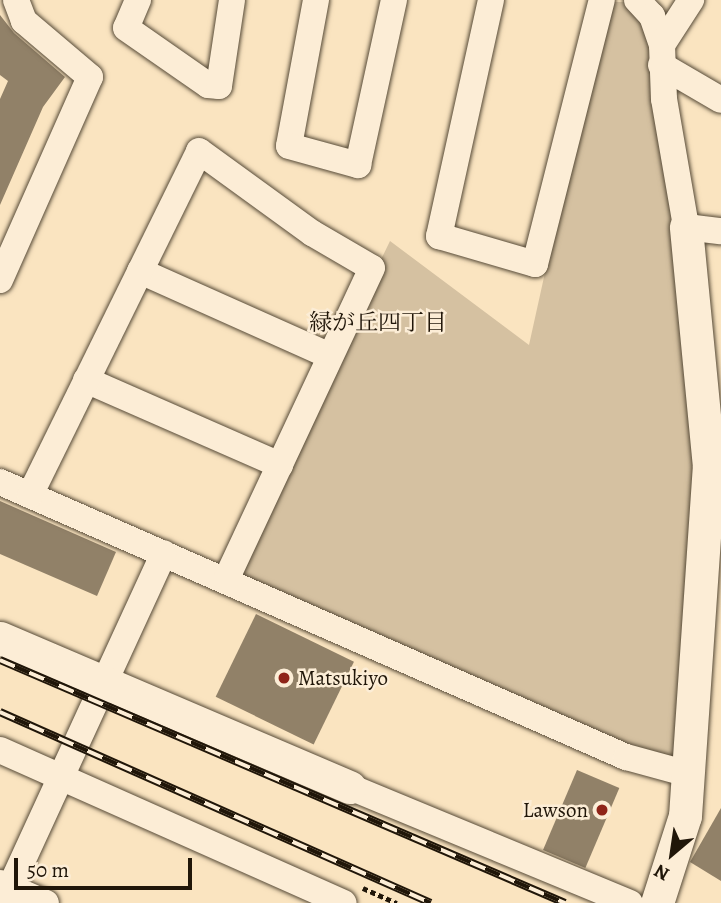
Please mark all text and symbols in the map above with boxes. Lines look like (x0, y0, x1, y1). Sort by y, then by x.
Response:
district label: 緑が丘四丁目 (309, 309, 447, 337)
place label: Matsukiyo (298, 665, 388, 691)
marker: Matsukiyo (276, 670, 292, 686)
place label: Lawson (523, 797, 588, 823)
marker: Lawson (594, 802, 610, 818)
north arrow (637, 819, 707, 889)
scale bar (18, 844, 196, 888)
text: 50 m (27, 856, 69, 884)
text: N (649, 858, 674, 887)

